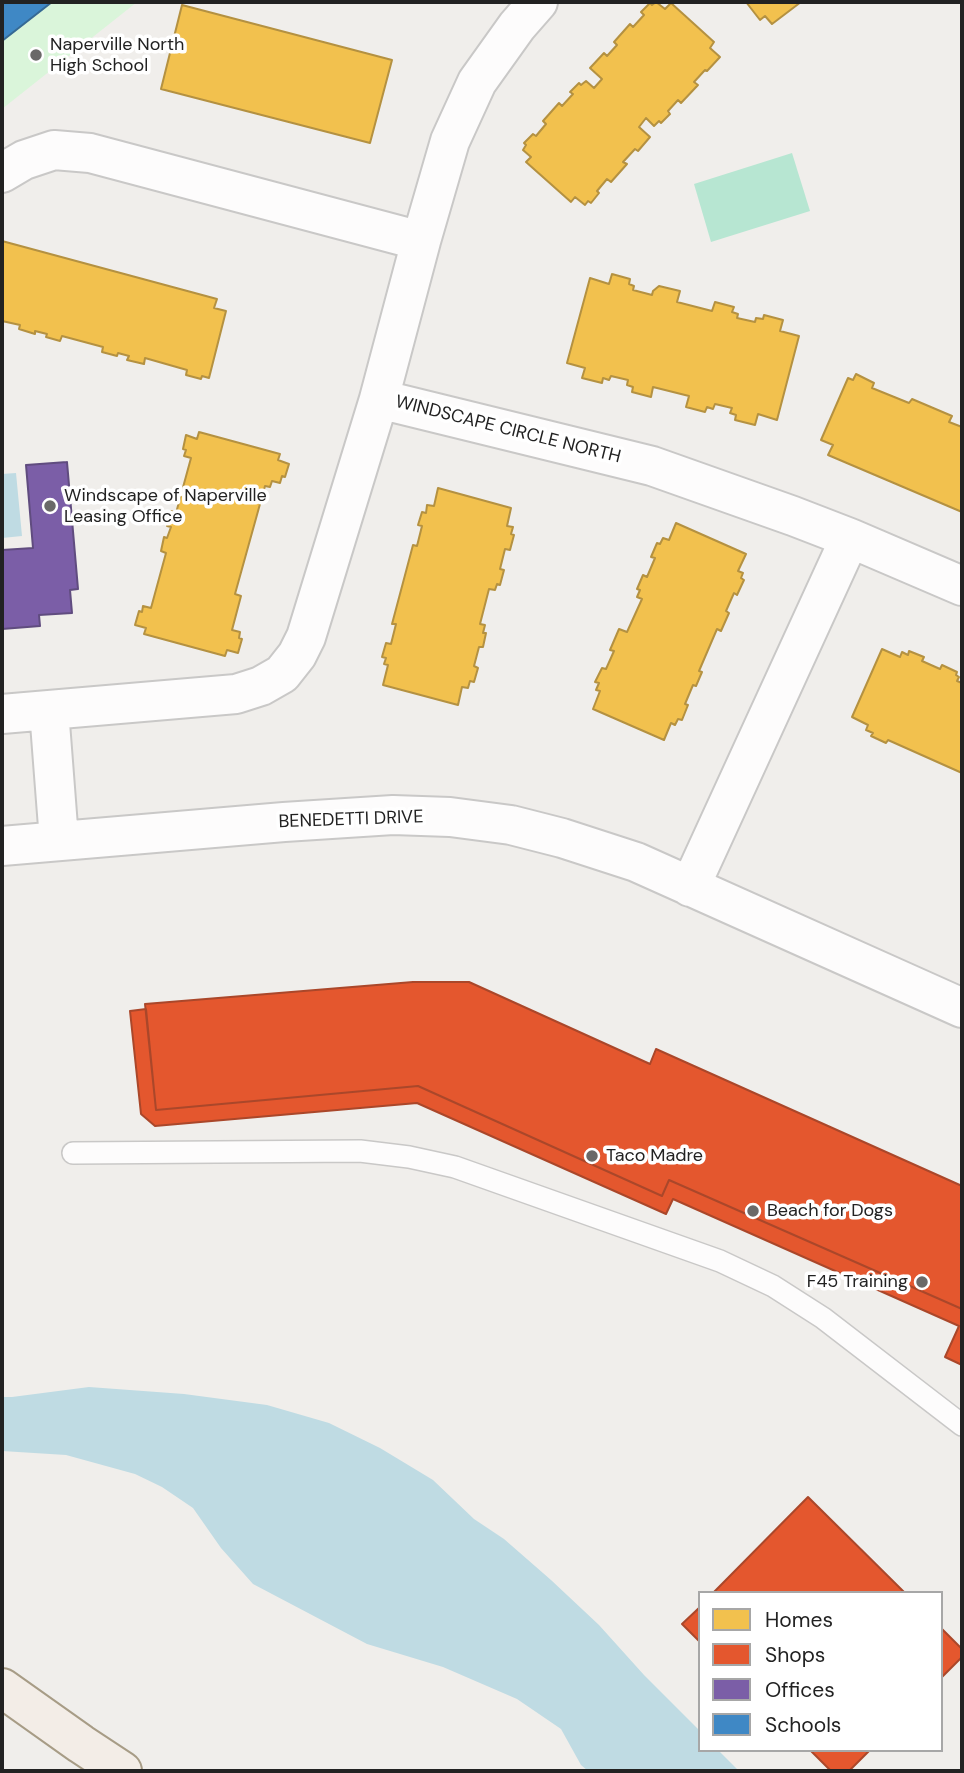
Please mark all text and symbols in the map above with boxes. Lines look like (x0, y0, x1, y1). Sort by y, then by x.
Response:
place label: Naperville North High School (50, 34, 184, 76)
marker: Naperville North High School (28, 47, 44, 63)
street label: WINDSCAPE CIRCLE NORTH (393, 392, 623, 468)
place label: Windscape of Naperville Leasing Office (64, 485, 267, 528)
marker: Windscape of Naperville Leasing Office (42, 498, 58, 514)
street label: BENEDETTI DRIVE (278, 807, 424, 833)
place label: Taco Madre (606, 1145, 703, 1167)
marker: Taco Madre (584, 1148, 600, 1164)
place label: Beach for Dogs (767, 1200, 893, 1222)
marker: Beach for Dogs (745, 1203, 761, 1219)
place label: F45 Training (807, 1271, 908, 1293)
marker: F45 Training (914, 1274, 930, 1290)
legend (698, 1591, 943, 1752)
text: Homes (765, 1606, 833, 1634)
text: Shops (765, 1641, 825, 1669)
text: Offices (765, 1676, 835, 1704)
text: Schools (765, 1711, 841, 1739)

